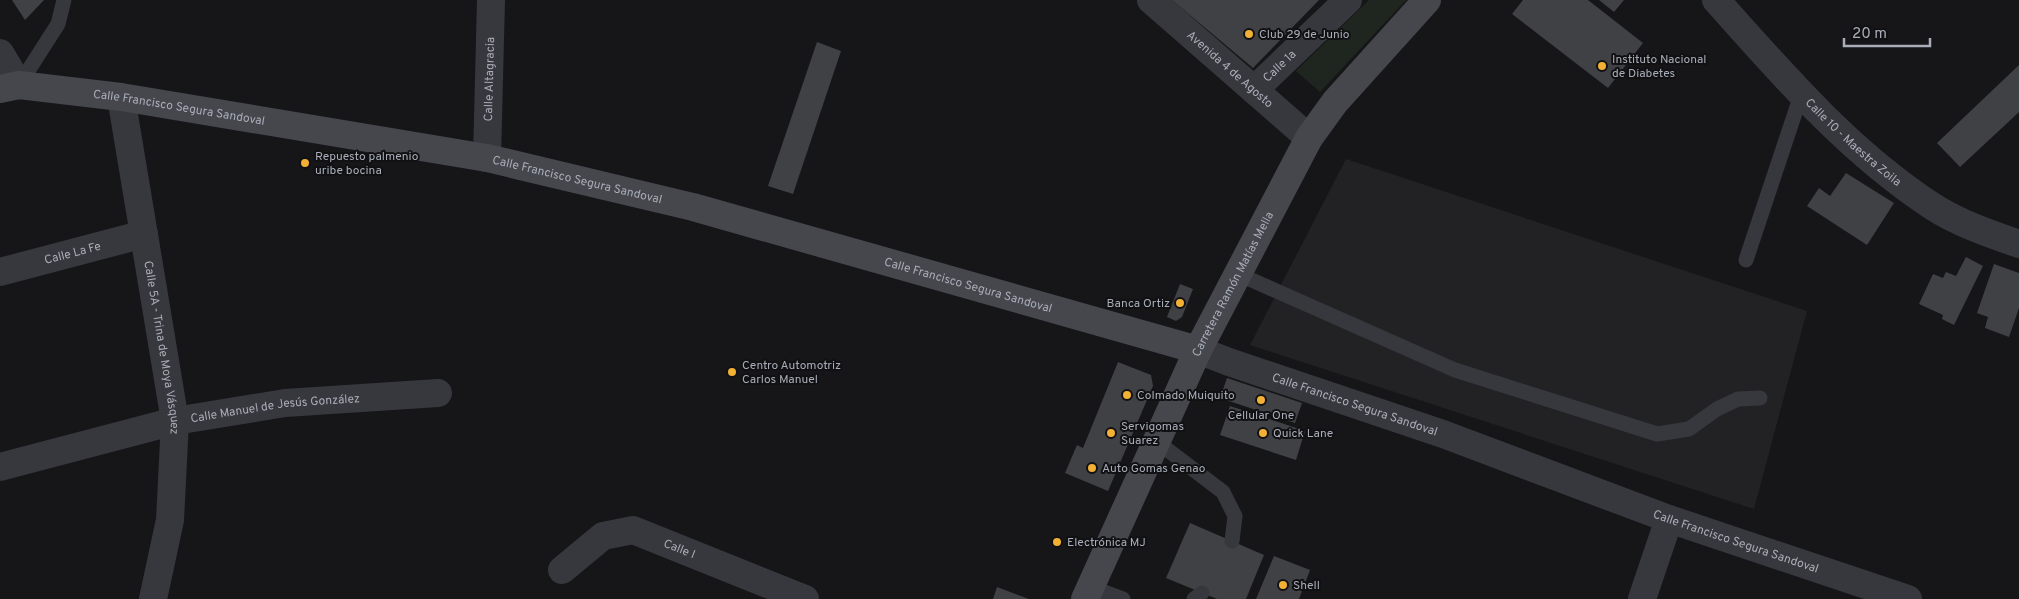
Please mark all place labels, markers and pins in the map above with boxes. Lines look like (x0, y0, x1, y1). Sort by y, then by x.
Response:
place label: Club 29 de Junio (1259, 27, 1350, 43)
marker: Club 29 de Junio (1243, 28, 1255, 40)
place label: Instituto Nacional de Diabetes (1612, 52, 1707, 82)
marker: Instituto Nacional de Diabetes (1596, 60, 1608, 72)
place label: Repuesto palmenio uribe bocina (315, 149, 419, 179)
marker: Repuesto palmenio uribe bocina (299, 157, 311, 169)
place label: Banca Ortiz (1107, 296, 1170, 312)
marker: Banca Ortiz (1174, 297, 1186, 309)
place label: Centro Automotriz Carlos Manuel (742, 358, 841, 388)
marker: Centro Automotriz Carlos Manuel (726, 366, 738, 378)
place label: Colmado Muiquito (1137, 388, 1235, 404)
marker: Colmado Muiquito (1121, 389, 1133, 401)
marker: Cellular One (1255, 394, 1267, 406)
place label: Cellular One (1228, 408, 1294, 424)
place label: Servigomas Suarez (1121, 419, 1184, 449)
place label: Quick Lane (1273, 426, 1333, 442)
marker: Servigomas Suarez (1105, 427, 1117, 439)
marker: Quick Lane (1257, 427, 1269, 439)
place label: Auto Gomas Genao (1102, 461, 1206, 477)
marker: Auto Gomas Genao (1086, 462, 1098, 474)
place label: Electrónica MJ (1067, 535, 1146, 551)
marker: Electrónica MJ (1051, 536, 1063, 548)
place label: Shell (1293, 578, 1320, 594)
marker: Shell (1277, 579, 1289, 591)

